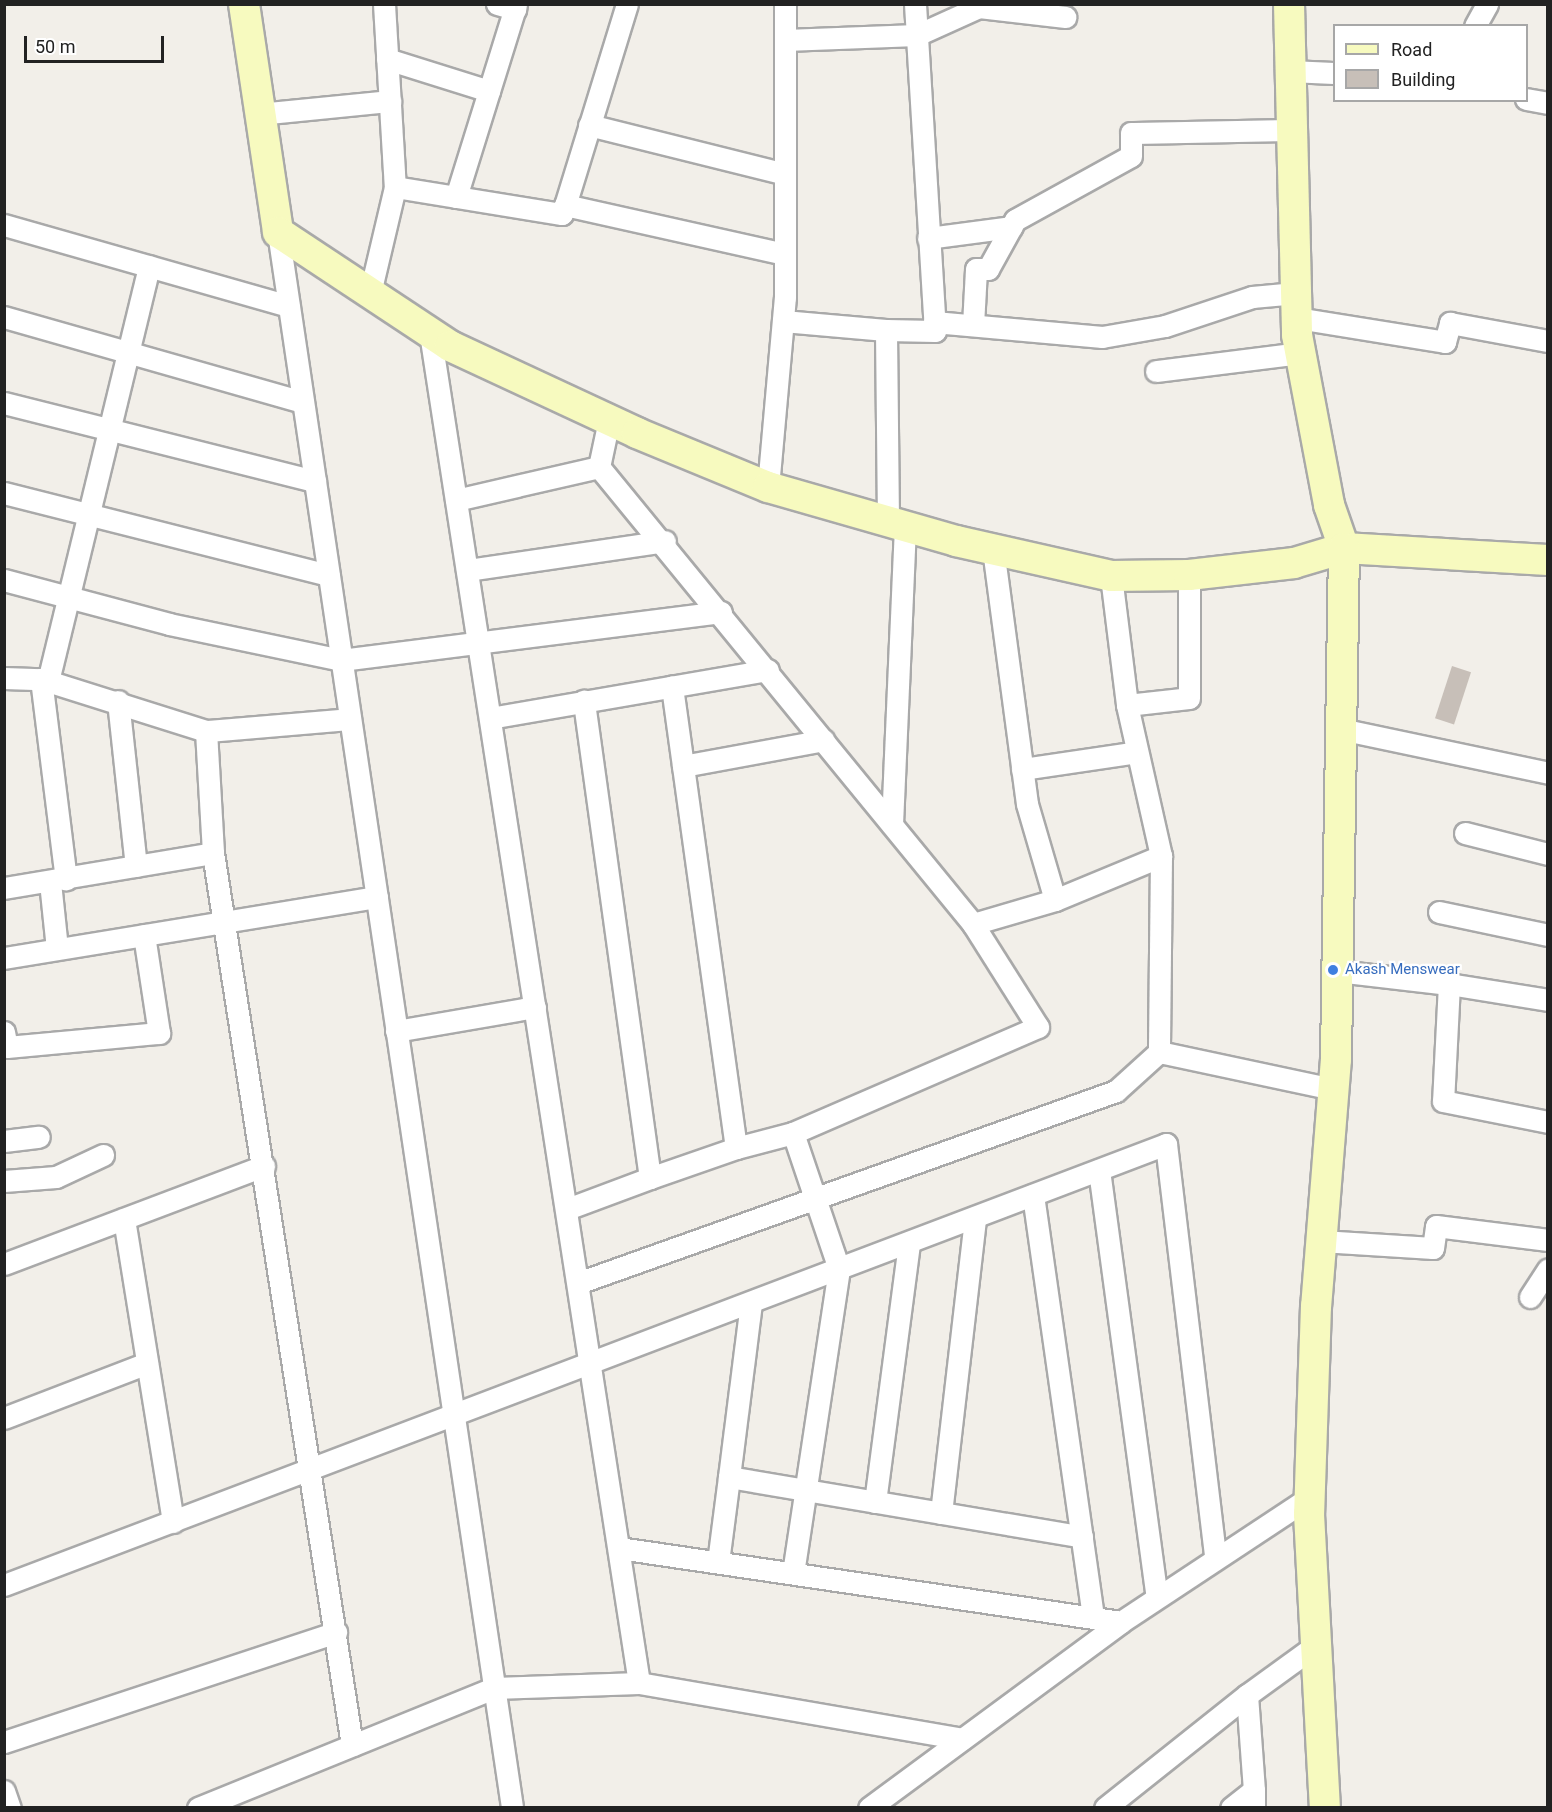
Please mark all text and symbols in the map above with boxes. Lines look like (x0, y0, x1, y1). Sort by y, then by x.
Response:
scale bar (27, 24, 166, 62)
legend (1333, 24, 1528, 102)
text: 50 m (35, 36, 75, 57)
text: Road (1391, 39, 1432, 60)
text: Building (1391, 69, 1455, 90)
place label: Akash Menswear (1345, 961, 1460, 979)
marker: Akash Menswear (1326, 963, 1340, 977)

